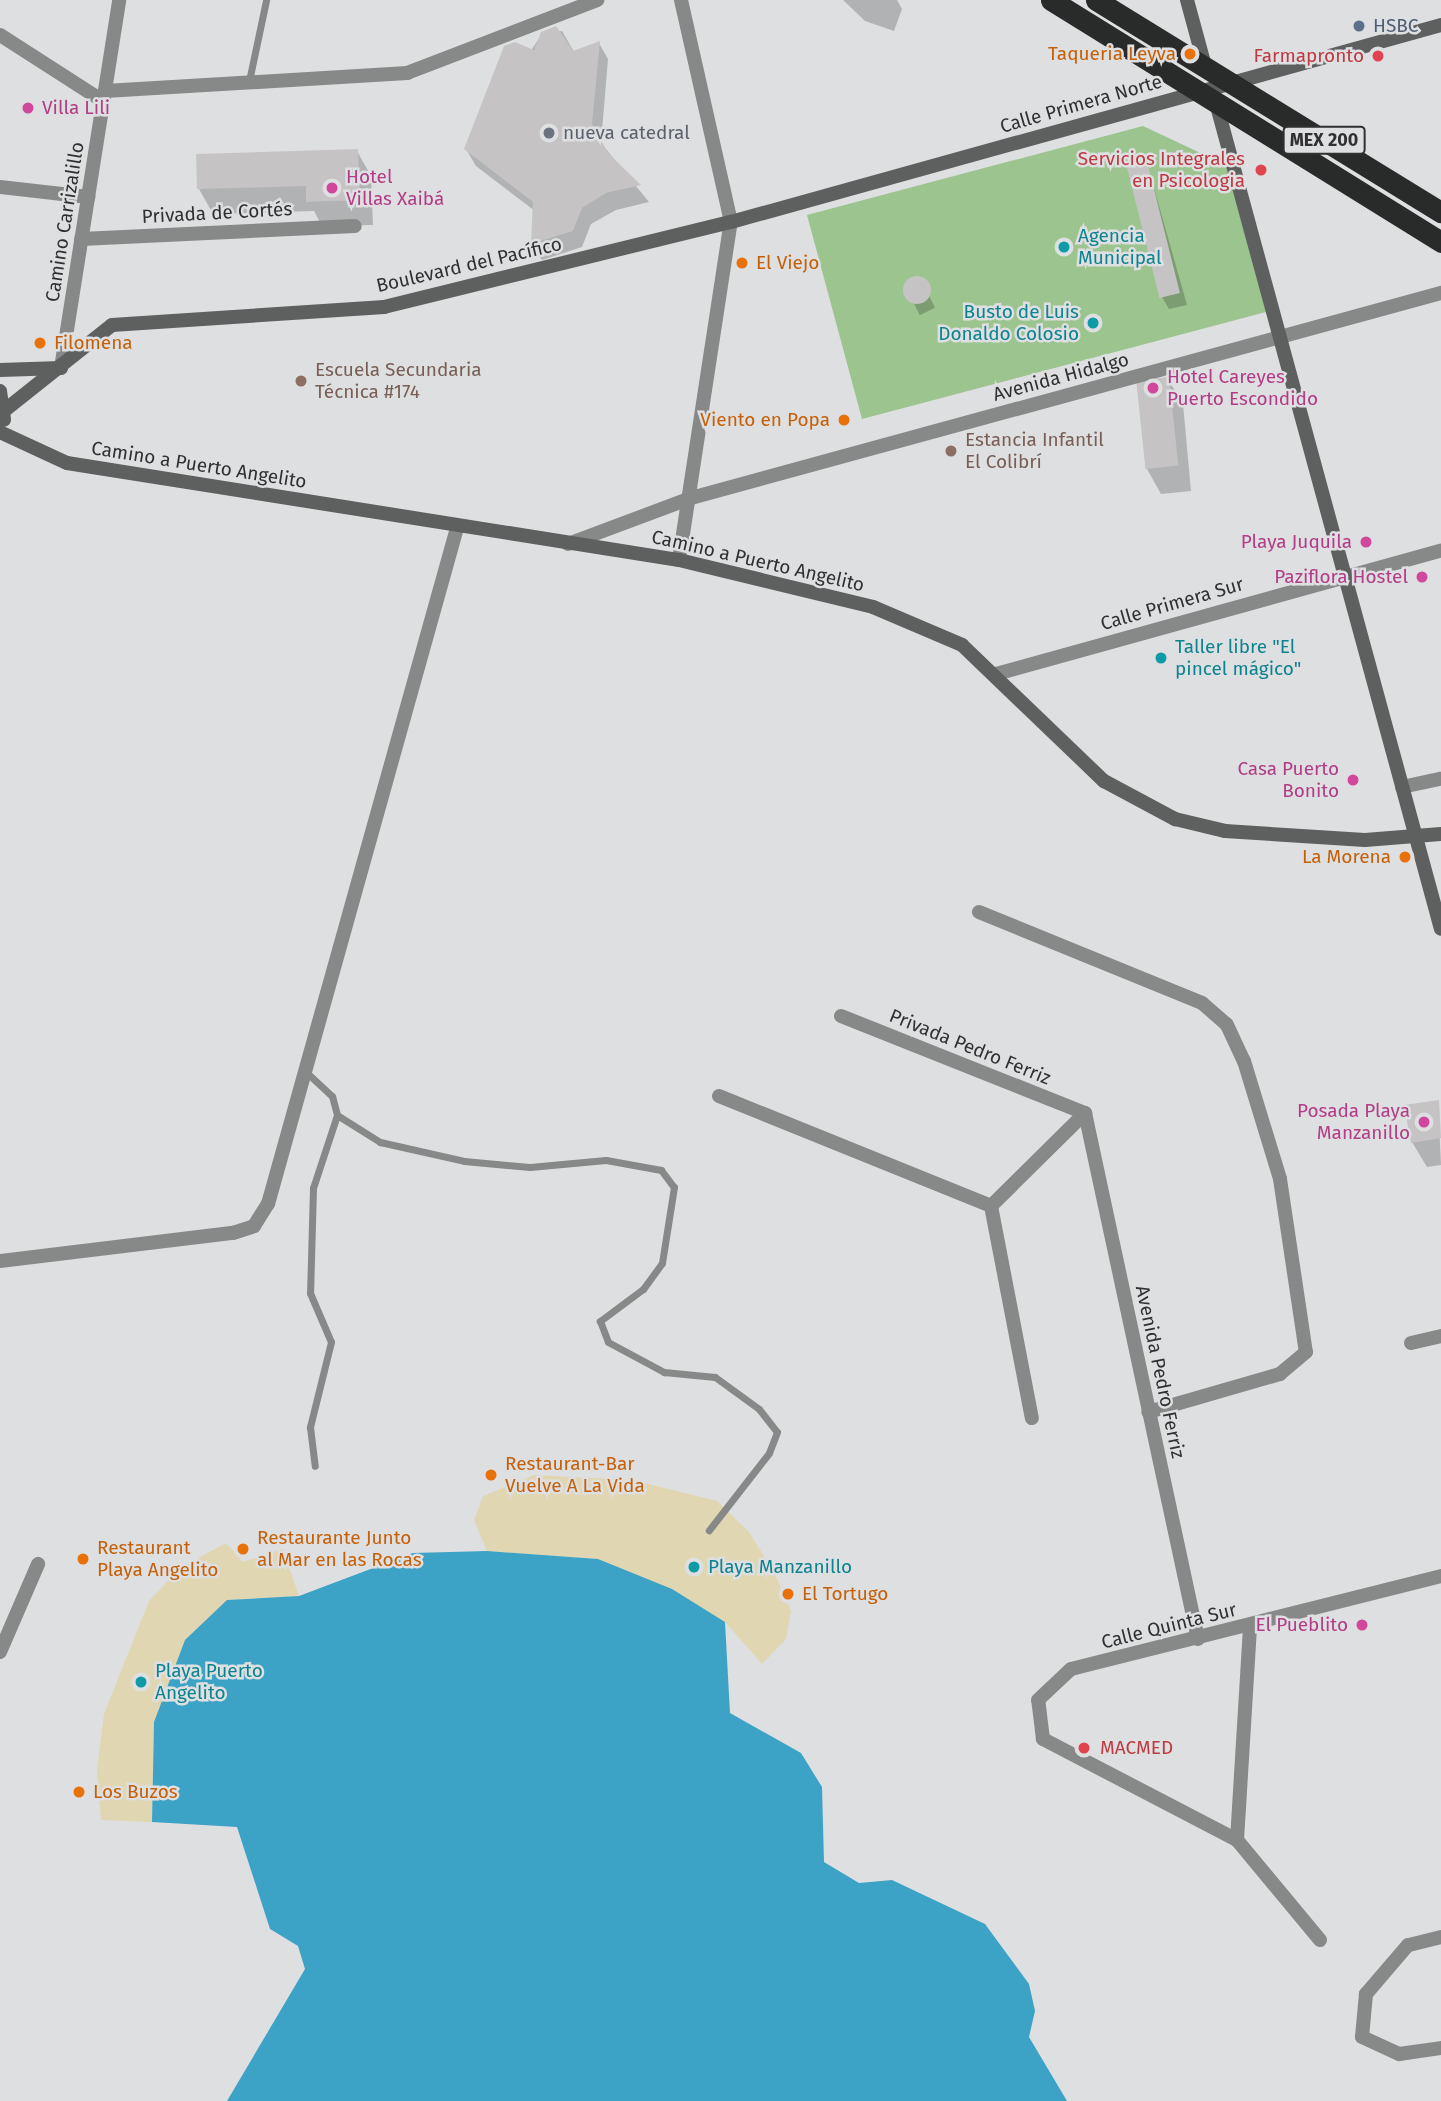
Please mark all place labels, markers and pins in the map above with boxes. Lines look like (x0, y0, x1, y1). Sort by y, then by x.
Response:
place label: HSBC (1373, 15, 1418, 37)
marker: HSBC (1351, 18, 1367, 34)
place label: Taqueria Leyva (1048, 43, 1176, 65)
place label: Farmapronto (1254, 45, 1364, 67)
marker: Taqueria Leyva (1182, 46, 1198, 62)
marker: Farmapronto (1370, 48, 1386, 64)
place label: Villa Lili (42, 97, 110, 119)
marker: Villa Lili (20, 100, 36, 116)
place label: nueva catedral (563, 122, 690, 144)
marker: nueva catedral (541, 125, 557, 141)
place label: Servicios Integrales en Psicologia (1078, 148, 1245, 192)
marker: Servicios Integrales en Psicologia (1251, 160, 1271, 180)
place label: Hotel Villas Xaibá (346, 166, 444, 210)
marker: Hotel Villas Xaibá (324, 180, 340, 196)
place label: Agencia Municipal (1078, 225, 1162, 269)
marker: Agencia Municipal (1056, 239, 1072, 255)
place label: El Viejo (756, 252, 819, 274)
marker: El Viejo (734, 255, 750, 271)
place label: Busto de Luis Donaldo Colosio (938, 301, 1079, 345)
marker: Busto de Luis Donaldo Colosio (1085, 315, 1101, 331)
place label: Filomena (54, 332, 133, 354)
marker: Filomena (32, 335, 48, 351)
place label: Escuela Secundaria Técnica #174 (315, 359, 482, 403)
place label: Hotel Careyes Puerto Escondido (1167, 366, 1318, 410)
marker: Escuela Secundaria Técnica #174 (293, 373, 309, 389)
marker: Hotel Careyes Puerto Escondido (1145, 380, 1161, 396)
place label: Viento en Popa (700, 409, 830, 431)
marker: Viento en Popa (836, 412, 852, 428)
place label: Estancia Infantil El Colibrí (965, 429, 1104, 473)
marker: Estancia Infantil El Colibrí (943, 443, 959, 459)
place label: Playa Juquila (1241, 531, 1352, 553)
marker: Playa Juquila (1358, 534, 1374, 550)
place label: Paziflora Hostel (1274, 566, 1408, 588)
marker: Paziflora Hostel (1414, 569, 1430, 585)
place label: Taller libre "El pincel mágico" (1175, 636, 1301, 680)
marker: Taller libre "El pincel mágico" (1153, 650, 1169, 666)
place label: Casa Puerto Bonito (1237, 758, 1339, 802)
marker: Casa Puerto Bonito (1345, 772, 1361, 788)
place label: La Morena (1302, 846, 1391, 868)
marker: La Morena (1397, 849, 1413, 865)
place label: Posada Playa Manzanillo (1297, 1100, 1410, 1144)
marker: Posada Playa Manzanillo (1416, 1114, 1432, 1130)
place label: Restaurant-Bar Vuelve A La Vida (505, 1453, 645, 1497)
marker: Restaurant-Bar Vuelve A La Vida (483, 1467, 499, 1483)
place label: Restaurante Junto al Mar en las Rocas (257, 1527, 422, 1571)
place label: Restaurant Playa Angelito (97, 1537, 218, 1581)
marker: Restaurante Junto al Mar en las Rocas (235, 1541, 251, 1557)
marker: Restaurant Playa Angelito (75, 1551, 91, 1567)
place label: Playa Manzanillo (708, 1556, 852, 1578)
marker: Playa Manzanillo (686, 1559, 702, 1575)
place label: El Tortugo (802, 1583, 888, 1605)
marker: El Tortugo (780, 1586, 796, 1602)
place label: El Pueblito (1256, 1614, 1348, 1636)
marker: El Pueblito (1354, 1617, 1370, 1633)
place label: Playa Puerto Angelito (155, 1660, 263, 1704)
marker: Playa Puerto Angelito (133, 1674, 149, 1690)
place label: MACMED (1100, 1737, 1173, 1759)
marker: MACMED (1074, 1738, 1094, 1758)
place label: Los Buzos (93, 1781, 178, 1803)
marker: Los Buzos (71, 1784, 87, 1800)

